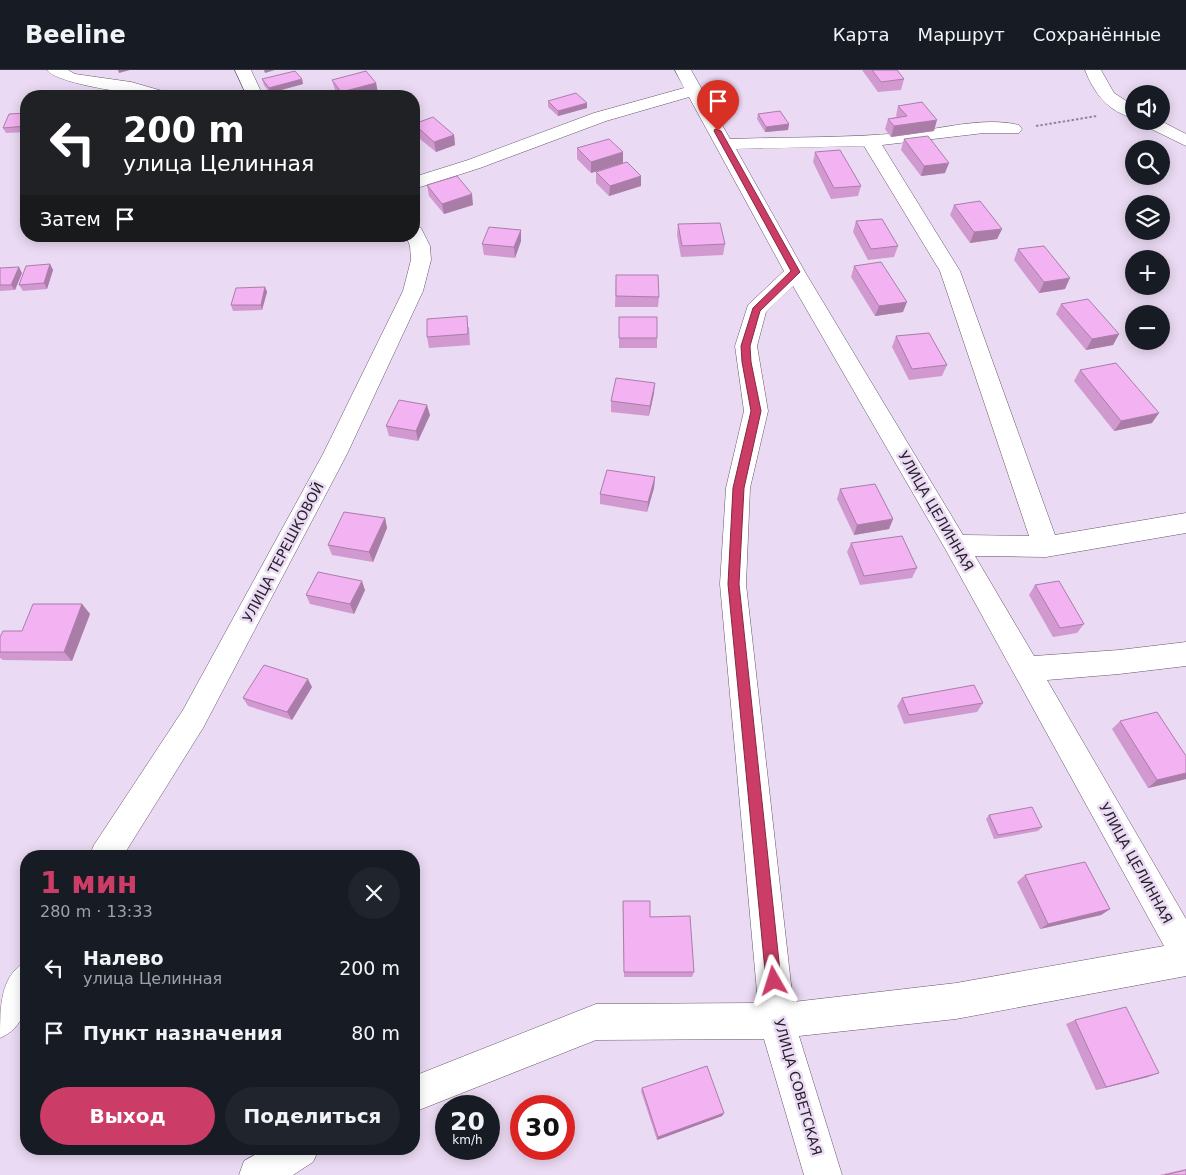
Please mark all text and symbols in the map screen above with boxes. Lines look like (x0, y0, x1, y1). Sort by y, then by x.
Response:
text: Beeline (25, 21, 126, 49)
text: Карта (833, 24, 890, 45)
text: Маршрут (918, 24, 1005, 45)
text: Сохранённые (1033, 24, 1161, 45)
pin (697, 80, 739, 131)
map controls (1125, 85, 1170, 350)
button: sound (1125, 85, 1170, 130)
icon: arrive (704, 87, 732, 115)
icon: left (40, 110, 105, 175)
text: 200 m (123, 110, 245, 150)
button: search (1125, 140, 1170, 185)
text: улица Целинная (123, 151, 314, 176)
button: layers (1125, 195, 1170, 240)
icon: arrive (111, 205, 139, 233)
text: Затем (40, 208, 101, 230)
button: + (1125, 250, 1170, 295)
button: − (1125, 305, 1170, 350)
street label: УЛИЦА ЦЕЛИННАЯ (895, 448, 977, 574)
street label: УЛИЦА ТЕРЕШКОВОЙ (238, 479, 327, 625)
street label: УЛИЦА ЦЕЛИННАЯ (1096, 800, 1176, 926)
text: 1 мин (40, 865, 138, 900)
button: close (348, 867, 400, 919)
text: 280 m · 13:33 (40, 902, 153, 921)
text: Налево (83, 947, 164, 969)
icon: left (40, 954, 68, 982)
position arrow (747, 954, 799, 1006)
text: 200 m (339, 957, 400, 979)
text: улица Целинная (83, 969, 222, 988)
street label: УЛИЦА СОВЕТСКАЯ (771, 1017, 825, 1157)
icon: arrive (40, 1019, 68, 1047)
text: Пункт назначения (83, 1022, 282, 1044)
text: 80 m (351, 1022, 400, 1044)
button: Выход (40, 1087, 215, 1145)
button: Поделиться (225, 1087, 400, 1145)
speed limit sign: 30 (510, 1095, 575, 1160)
text: 20 (450, 1107, 485, 1136)
text: km/h (452, 1133, 483, 1147)

